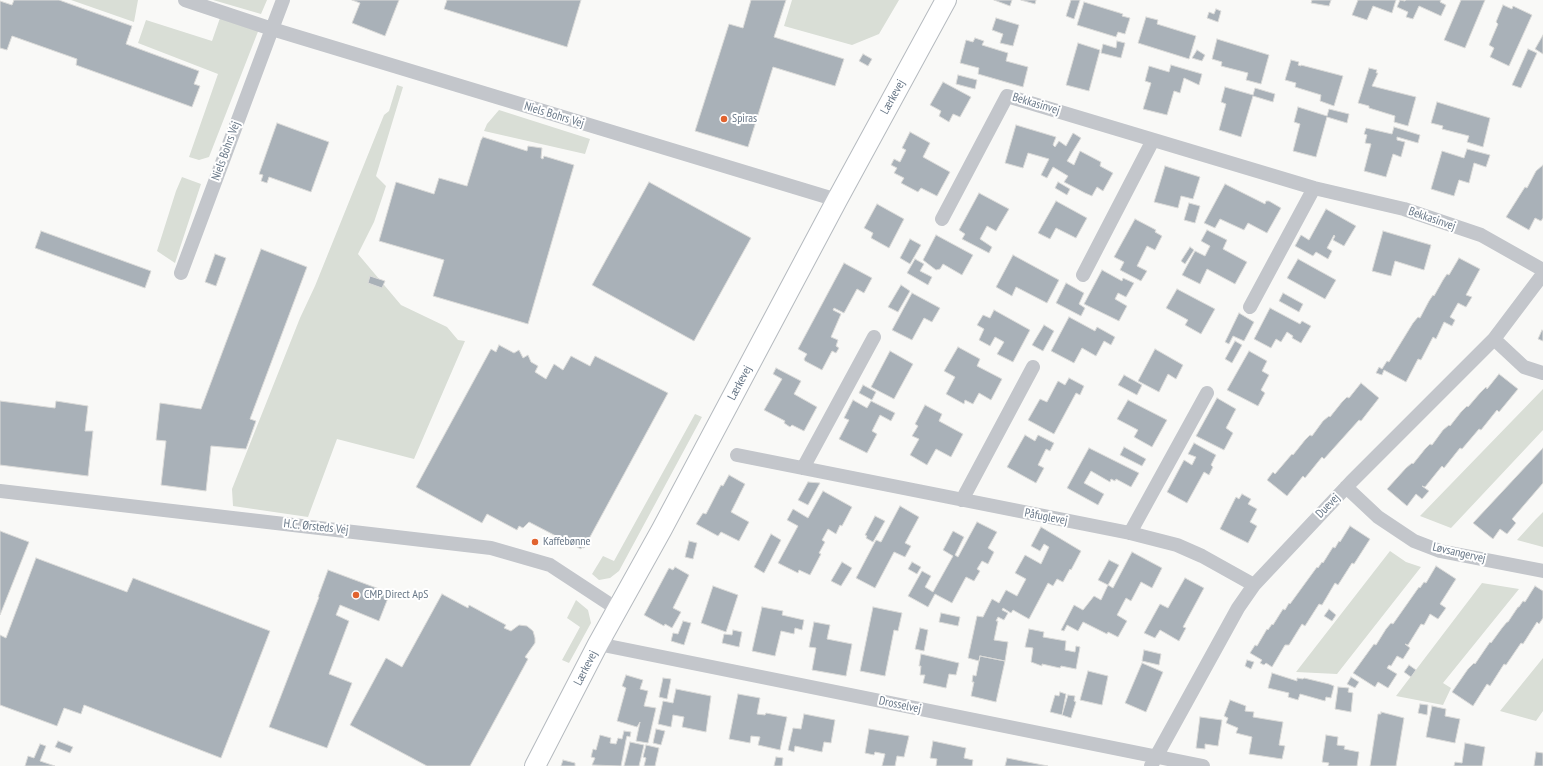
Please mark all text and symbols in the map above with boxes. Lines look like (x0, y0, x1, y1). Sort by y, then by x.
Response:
street label: Lærkevej (878, 77, 908, 117)
street label: Bekkasinvej (1011, 90, 1061, 118)
street label: Niels Bohrs Vej (522, 99, 586, 131)
place label: Spiras (732, 112, 757, 126)
marker: Spiras (719, 114, 729, 124)
street label: Niels Bohrs Vej (209, 119, 243, 183)
street label: Bekkasinvej (1407, 204, 1457, 234)
street label: Lærkevej (725, 363, 755, 403)
street label: Duevej (1313, 491, 1343, 521)
street label: Påfuglevej (1023, 506, 1069, 528)
street label: H.C. Ørsteds Vej (283, 516, 349, 538)
place label: Kaffebønne (543, 535, 590, 549)
marker: Kaffebønne (530, 537, 540, 547)
street label: Løvsangervej (1431, 540, 1487, 566)
place label: CMP Direct ApS (364, 588, 428, 602)
marker: CMP Direct ApS (351, 590, 361, 600)
street label: Lærkevej (571, 648, 601, 688)
street label: Drosselvej (878, 694, 922, 716)

